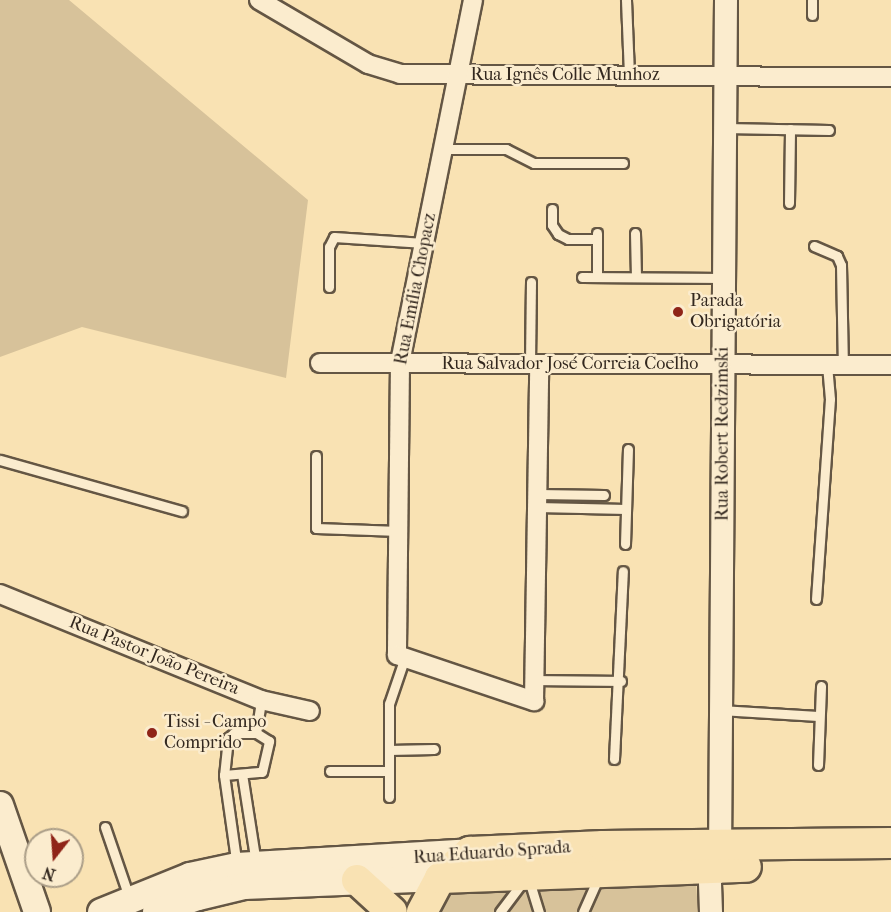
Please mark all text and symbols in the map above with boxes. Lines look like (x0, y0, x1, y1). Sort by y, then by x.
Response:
street label: Rua Ignês Colle Munhoz (470, 64, 660, 86)
street label: Rua Emília Chopacz (391, 211, 441, 367)
place label: Parada Obrigatória (690, 291, 781, 334)
marker: Parada Obrigatória (671, 305, 685, 319)
street label: Rua Robert Redzimski (712, 347, 734, 521)
street label: Rua Salvador José Correia Coelho (442, 353, 698, 375)
street label: Rua Pastor João Pereira (66, 612, 242, 700)
place label: Tissi - Campo Comprido (164, 712, 266, 754)
marker: Tissi - Campo Comprido (145, 726, 159, 740)
north arrow (24, 828, 84, 888)
street label: Rua Eduardo Sprada (413, 837, 571, 869)
text: N (41, 863, 58, 885)

